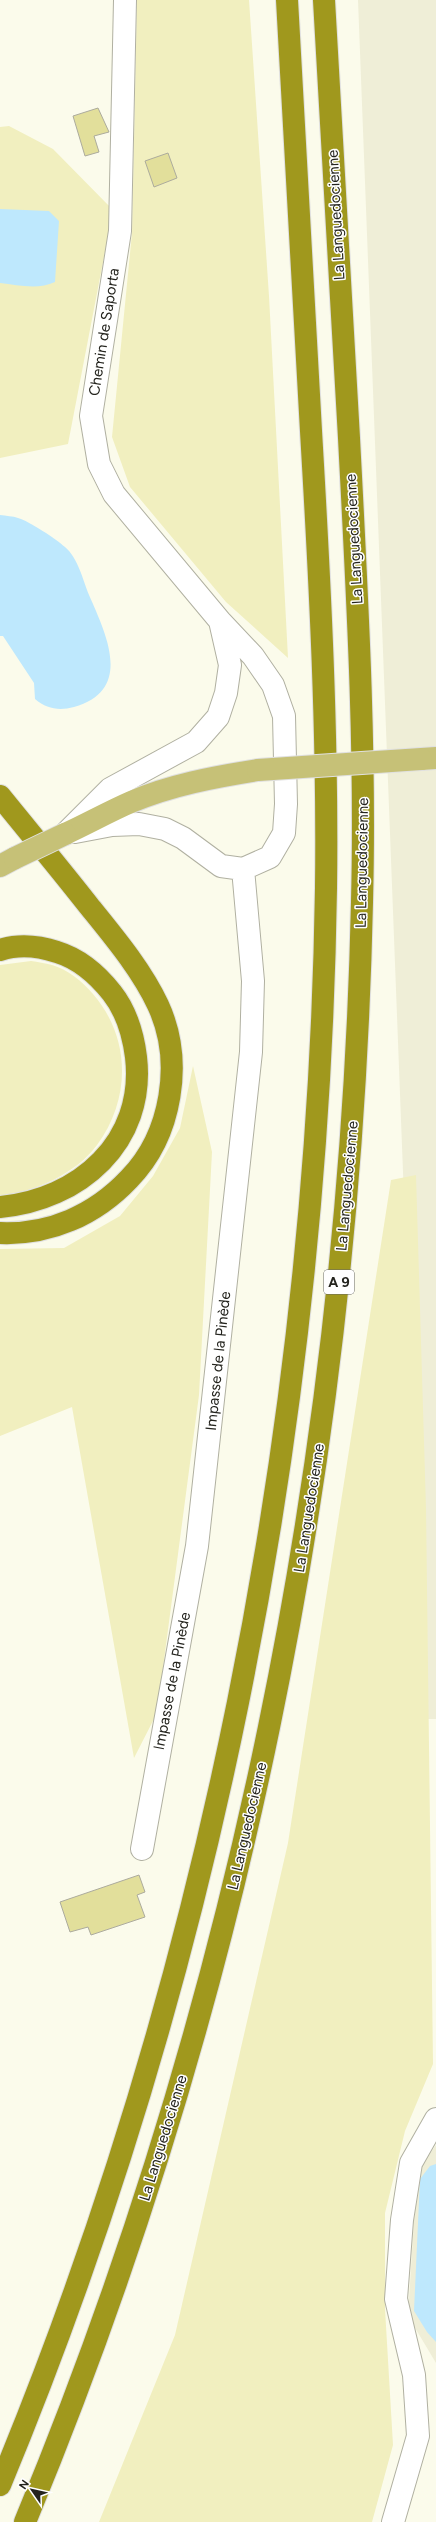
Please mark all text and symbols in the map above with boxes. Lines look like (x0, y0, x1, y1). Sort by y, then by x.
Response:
street label: La Languedocienne (324, 149, 348, 281)
street label: Chemin de Saporta (85, 267, 123, 397)
street label: La Languedocienne (342, 473, 366, 605)
street label: La Languedocienne (352, 798, 372, 928)
street label: La Languedocienne (332, 1120, 362, 1252)
road number: A 9 (324, 1270, 354, 1294)
street label: Impasse de la Pinède (202, 1290, 234, 1432)
street label: La Languedocienne (290, 1442, 328, 1574)
street label: Impasse de la Pinède (150, 1610, 194, 1752)
street label: La Languedocienne (224, 1760, 270, 1892)
street label: La Languedocienne (135, 2073, 191, 2203)
north arrow (12, 2470, 52, 2510)
text: N (16, 2478, 32, 2492)

